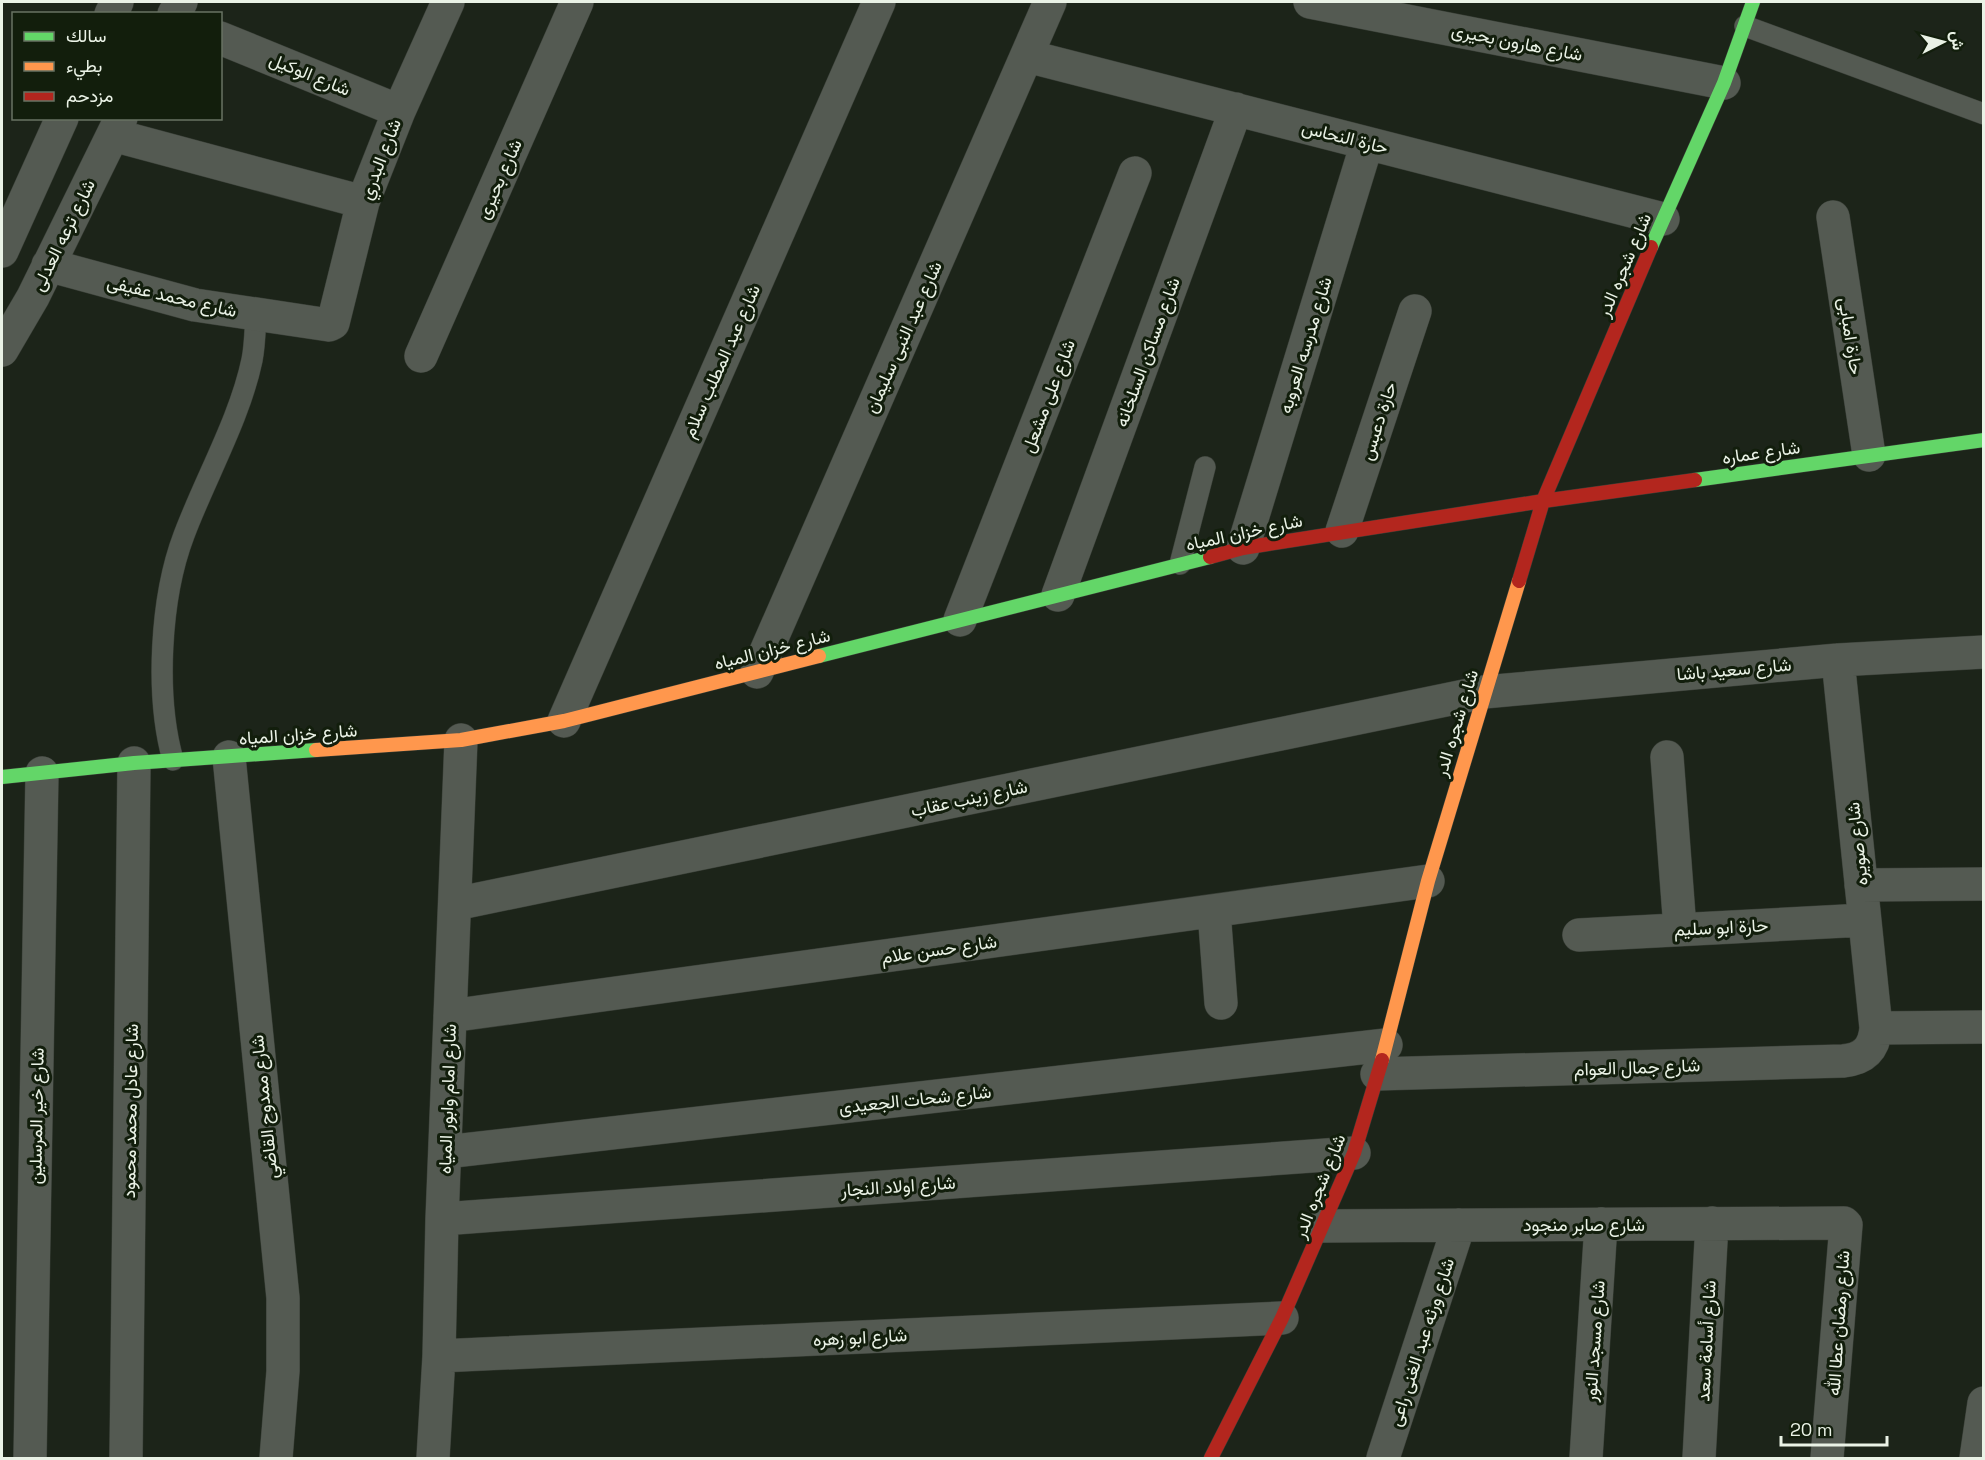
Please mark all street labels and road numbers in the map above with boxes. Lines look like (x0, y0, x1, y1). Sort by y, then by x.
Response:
street label: شارع هارون بحيرى (1449, 18, 1585, 67)
street label: شارع الوكيل (266, 47, 354, 102)
street label: شارع البدري (354, 115, 410, 204)
street label: حارة النحاس (1299, 115, 1391, 159)
street label: شارع بحيرى (471, 135, 528, 223)
street label: شارع ترعه العدلى (26, 175, 101, 295)
street label: شارع شجره الدر (1591, 209, 1657, 322)
street label: شارع عبد النبى سليمان (859, 257, 948, 417)
street label: شارع محمد عفيفى (105, 270, 239, 323)
street label: شارع مساكن السلخانه (1109, 274, 1186, 430)
street label: شارع مدرسه العروبه (1273, 274, 1338, 417)
street label: شارع عبد المطلب سلام (677, 281, 766, 442)
street label: حارة امبابى (1834, 296, 1868, 376)
street label: شارع على مشعل (1016, 336, 1081, 456)
street label: حارة دعبس (1355, 379, 1401, 463)
street label: شارع عماره (1721, 435, 1802, 470)
street label: شارع خزان المياه (1183, 508, 1305, 557)
street label: شارع خزان المياه (712, 623, 833, 676)
street label: شارع سعيد باشا (1676, 653, 1792, 686)
street label: شارع شجره الدر (1428, 667, 1484, 781)
street label: شارع خزان المياه (238, 718, 358, 751)
street label: شارع زينب عقاب (909, 774, 1030, 823)
street label: شارع صويره (1841, 801, 1874, 887)
street label: حارة ابو سليم (1673, 913, 1769, 942)
street label: شارع حسن علام (880, 929, 998, 969)
street label: شارع عادل محمد محمود (117, 1023, 144, 1199)
street label: شارع امام وابور المياه (433, 1024, 462, 1175)
street label: شارع ممدوح القاضي (245, 1033, 287, 1180)
street label: شارع خير المرسلين (23, 1047, 50, 1185)
street label: شارع جمال العوام (1573, 1053, 1701, 1082)
street label: شارع شحات الجعيدى (838, 1080, 992, 1119)
street label: شارع شجره الدر (1287, 1130, 1351, 1243)
street label: شارع اولاد النجار (839, 1171, 956, 1203)
street label: شارع صابر منجود (1523, 1213, 1645, 1237)
street label: شارع رمضان عطا الله (1821, 1250, 1856, 1397)
street label: شارع ورثه عبد الغنى راعى (1383, 1255, 1460, 1429)
street label: شارع مسجد النور (1578, 1280, 1611, 1404)
street label: شارع أسامة سعد (1691, 1280, 1722, 1402)
street label: شارع ابو زهره (812, 1323, 908, 1352)

